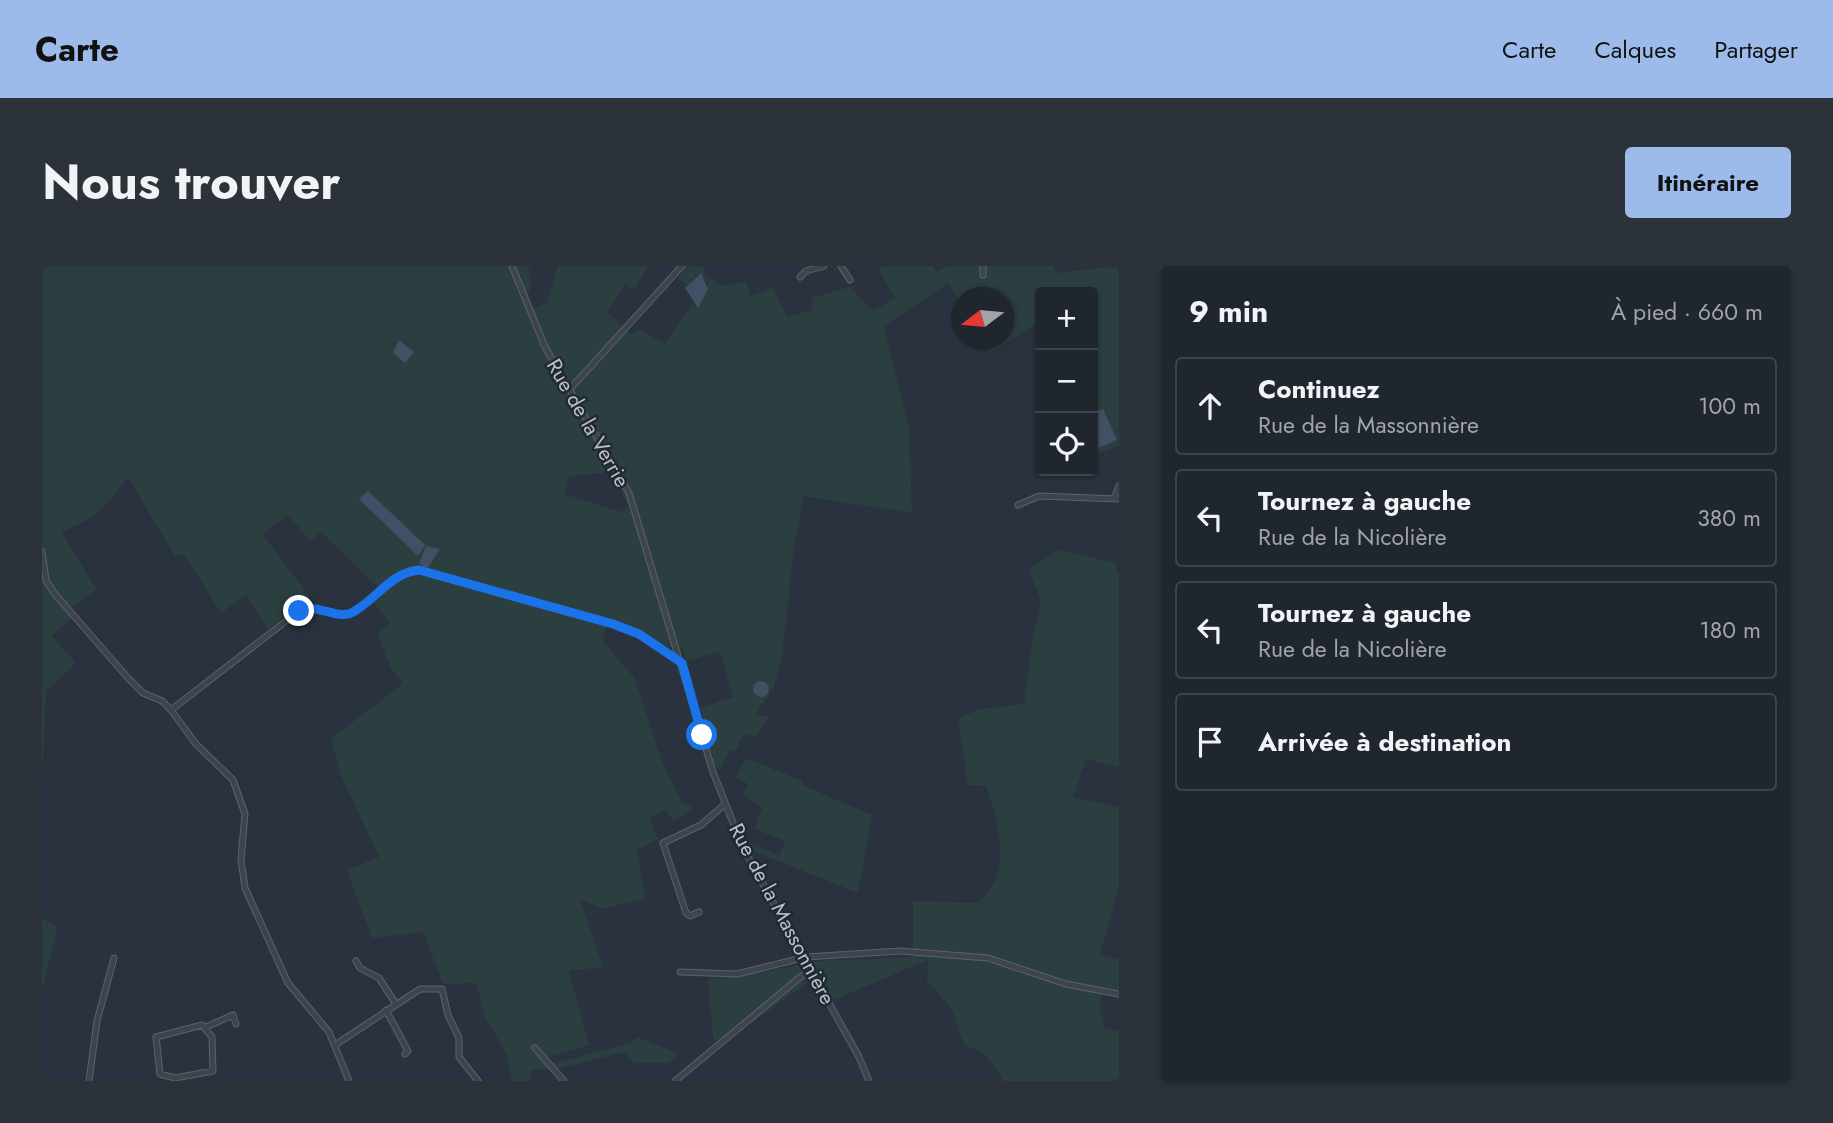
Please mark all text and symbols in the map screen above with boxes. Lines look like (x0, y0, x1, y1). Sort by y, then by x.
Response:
text: Carte (35, 26, 119, 73)
text: Carte (1502, 32, 1556, 67)
text: Calques (1594, 32, 1676, 67)
text: Partager (1714, 32, 1798, 67)
text: Nous trouver (42, 147, 340, 217)
button: Itinéraire (1625, 147, 1791, 218)
north arrow (951, 287, 1014, 350)
map controls (1035, 287, 1098, 476)
button: + (1035, 287, 1098, 350)
text: 9 min (1189, 290, 1268, 333)
text: À pied · 660 m (1611, 295, 1763, 329)
button: − (1035, 350, 1098, 413)
street label: Rue de la Verrie (539, 353, 637, 493)
text: Continuez (1258, 370, 1380, 408)
icon: ahead (1191, 387, 1229, 425)
text: 100 m (1698, 389, 1761, 423)
text: Rue de la Massonnière (1258, 408, 1479, 442)
button: locate (1035, 413, 1098, 476)
text: Tournez à gauche (1258, 482, 1471, 520)
icon: left (1191, 499, 1229, 537)
text: 380 m (1697, 501, 1761, 535)
text: Rue de la Nicolière (1258, 520, 1447, 554)
text: Tournez à gauche (1258, 594, 1471, 632)
route end (283, 595, 314, 626)
icon: left (1191, 611, 1229, 649)
text: 180 m (1699, 613, 1761, 647)
text: Rue de la Nicolière (1258, 632, 1447, 666)
route start (686, 719, 717, 750)
icon: arrive (1191, 723, 1229, 761)
text: Arrivée à destination (1258, 723, 1511, 761)
street label: Rue de la Massonnière (721, 818, 843, 1010)

